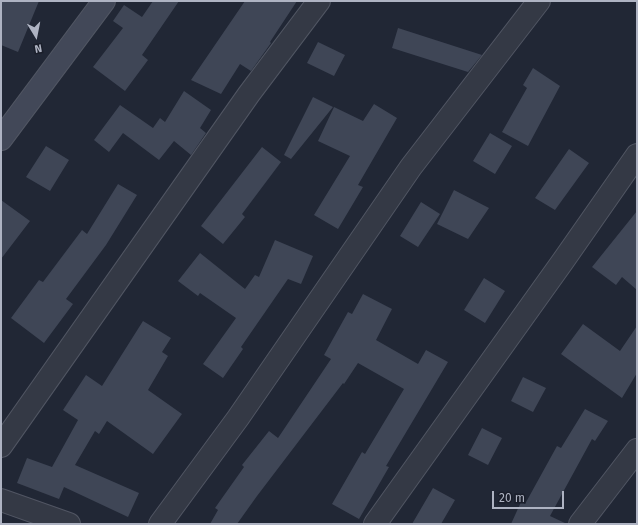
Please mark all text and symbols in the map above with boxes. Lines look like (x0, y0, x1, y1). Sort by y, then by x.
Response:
north arrow (16, 16, 56, 56)
text: N (33, 41, 43, 55)
scale bar (494, 483, 566, 509)
text: 20 m (499, 491, 525, 505)

